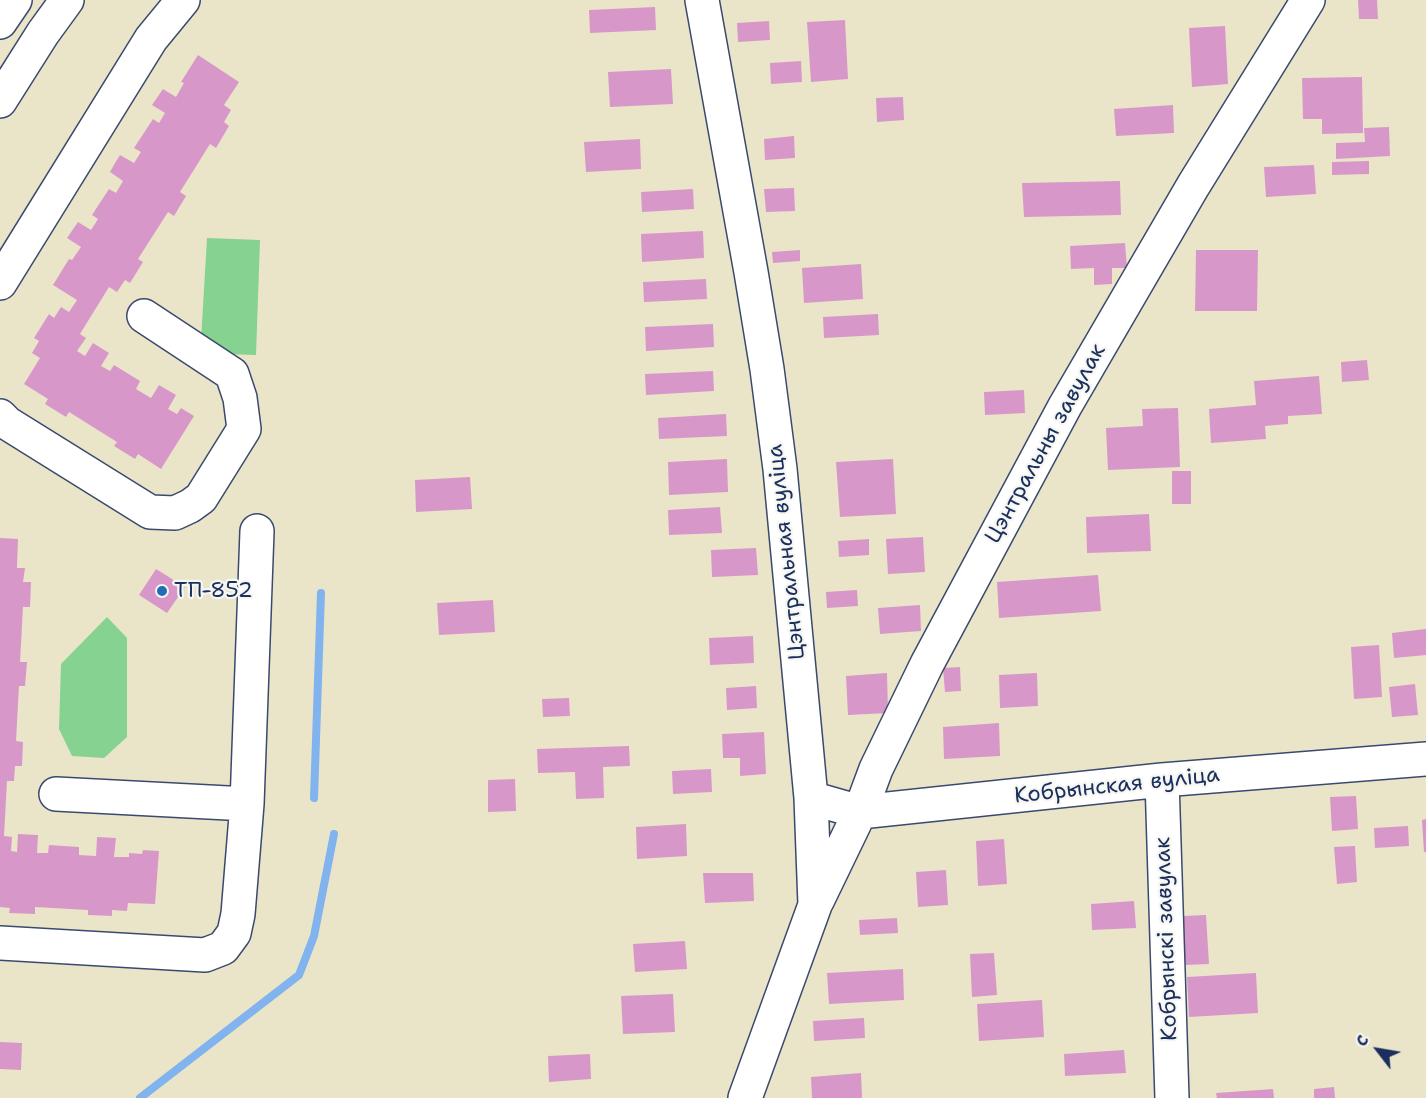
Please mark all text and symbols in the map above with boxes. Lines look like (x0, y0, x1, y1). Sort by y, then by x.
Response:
street label: Цэнтральны завулак (980, 340, 1112, 548)
street label: Цэнтральная вуліца (763, 443, 811, 661)
place label: ТП-852 (174, 578, 253, 604)
marker: ТП-852 (155, 584, 169, 598)
street label: Кобрынская вуліца (1013, 762, 1221, 810)
street label: Кобрынскі завулак (1150, 837, 1184, 1041)
north arrow (1348, 1020, 1408, 1080)
text: С (1351, 1031, 1374, 1050)

